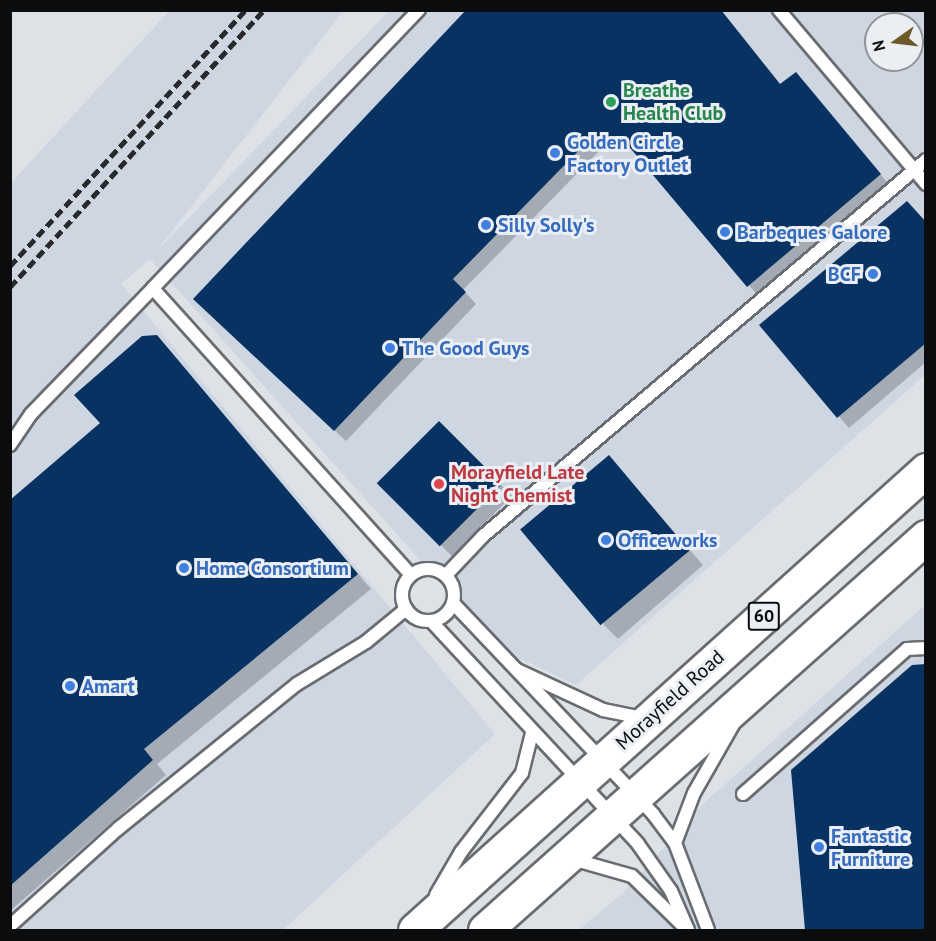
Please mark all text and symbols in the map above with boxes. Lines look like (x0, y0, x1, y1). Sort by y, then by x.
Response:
north arrow (864, 12, 924, 72)
text: N (868, 38, 889, 53)
place label: Breathe Health Club (623, 78, 723, 125)
marker: Breathe Health Club (604, 95, 618, 109)
place label: Golden Circle Factory Outlet (567, 130, 689, 177)
marker: Golden Circle Factory Outlet (548, 146, 562, 160)
place label: Silly Solly's (498, 213, 595, 237)
marker: Silly Solly's (479, 218, 493, 232)
place label: Barbeques Galore (737, 220, 888, 244)
marker: Barbeques Galore (718, 225, 732, 239)
place label: BCF (828, 262, 861, 286)
marker: BCF (866, 267, 880, 281)
place label: The Good Guys (402, 336, 530, 360)
marker: The Good Guys (383, 341, 397, 355)
place label: Morayfield Late Night Chemist (451, 460, 584, 507)
marker: Morayfield Late Night Chemist (432, 477, 446, 491)
place label: Officeworks (618, 528, 718, 552)
marker: Officeworks (599, 533, 613, 547)
place label: Home Consortium (196, 556, 349, 580)
marker: Home Consortium (177, 561, 191, 575)
road number: 60 (748, 601, 780, 631)
street label: Morayfield Road (611, 645, 729, 755)
place label: Amart (82, 674, 135, 698)
marker: Amart (63, 679, 77, 693)
place label: Fantastic Furniture (831, 824, 910, 871)
marker: Fantastic Furniture (812, 840, 826, 854)

